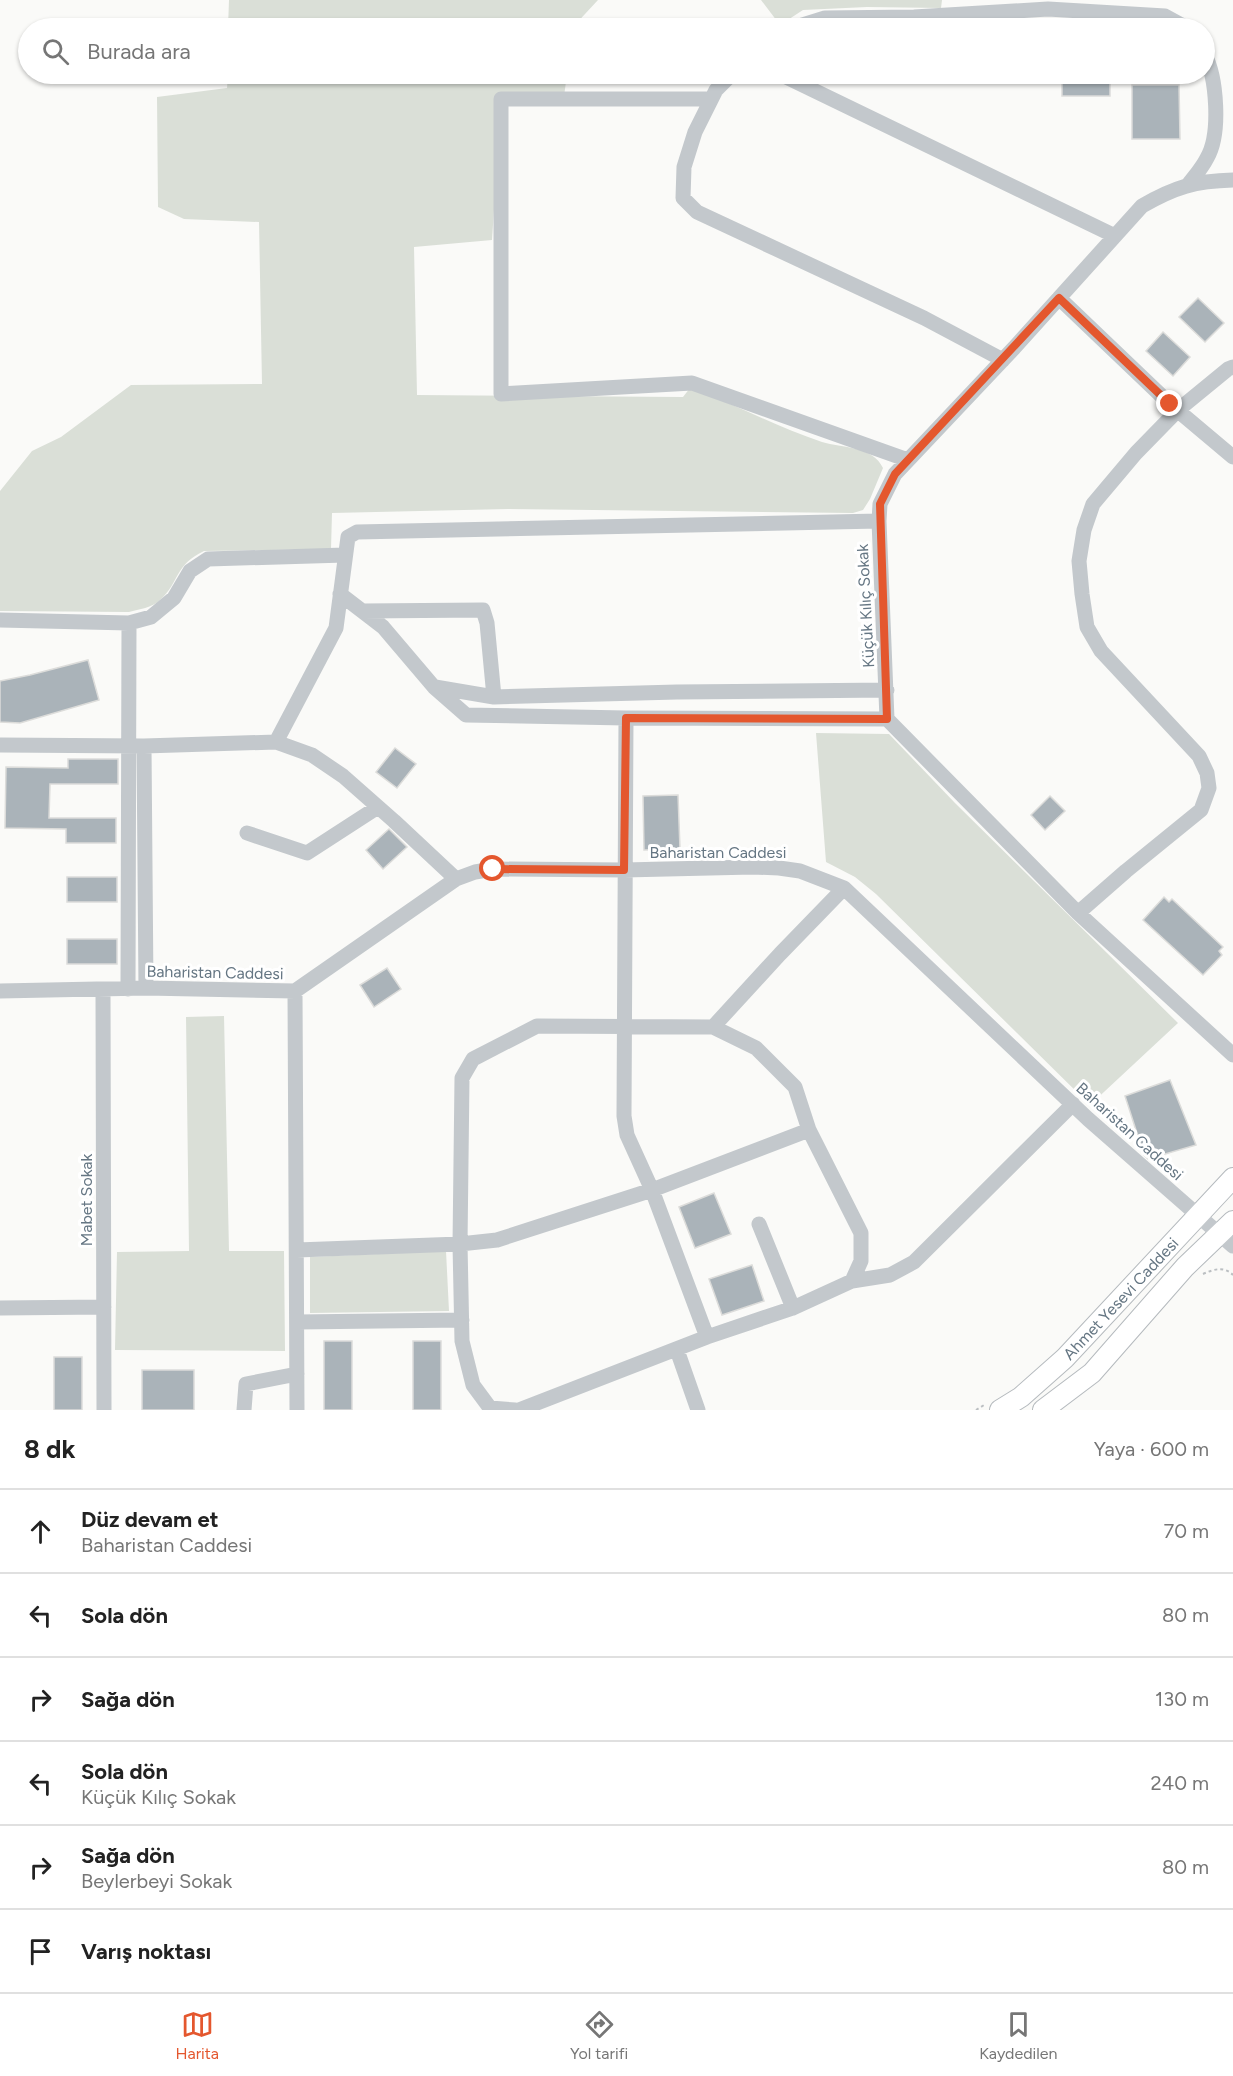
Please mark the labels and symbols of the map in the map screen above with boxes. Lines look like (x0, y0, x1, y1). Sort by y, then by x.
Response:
route end (1156, 390, 1182, 416)
street label: Küçük Kılıç Sokak (853, 543, 878, 668)
street label: Baharistan Caddesi (649, 843, 787, 862)
route start (479, 855, 505, 881)
street label: Baharistan Caddesi (146, 962, 284, 983)
street label: Baharistan Caddesi (1072, 1078, 1187, 1184)
street label: Mabet Sokak (77, 1154, 96, 1246)
street label: Ahmet Yesevi Caddesi (1059, 1234, 1183, 1364)

